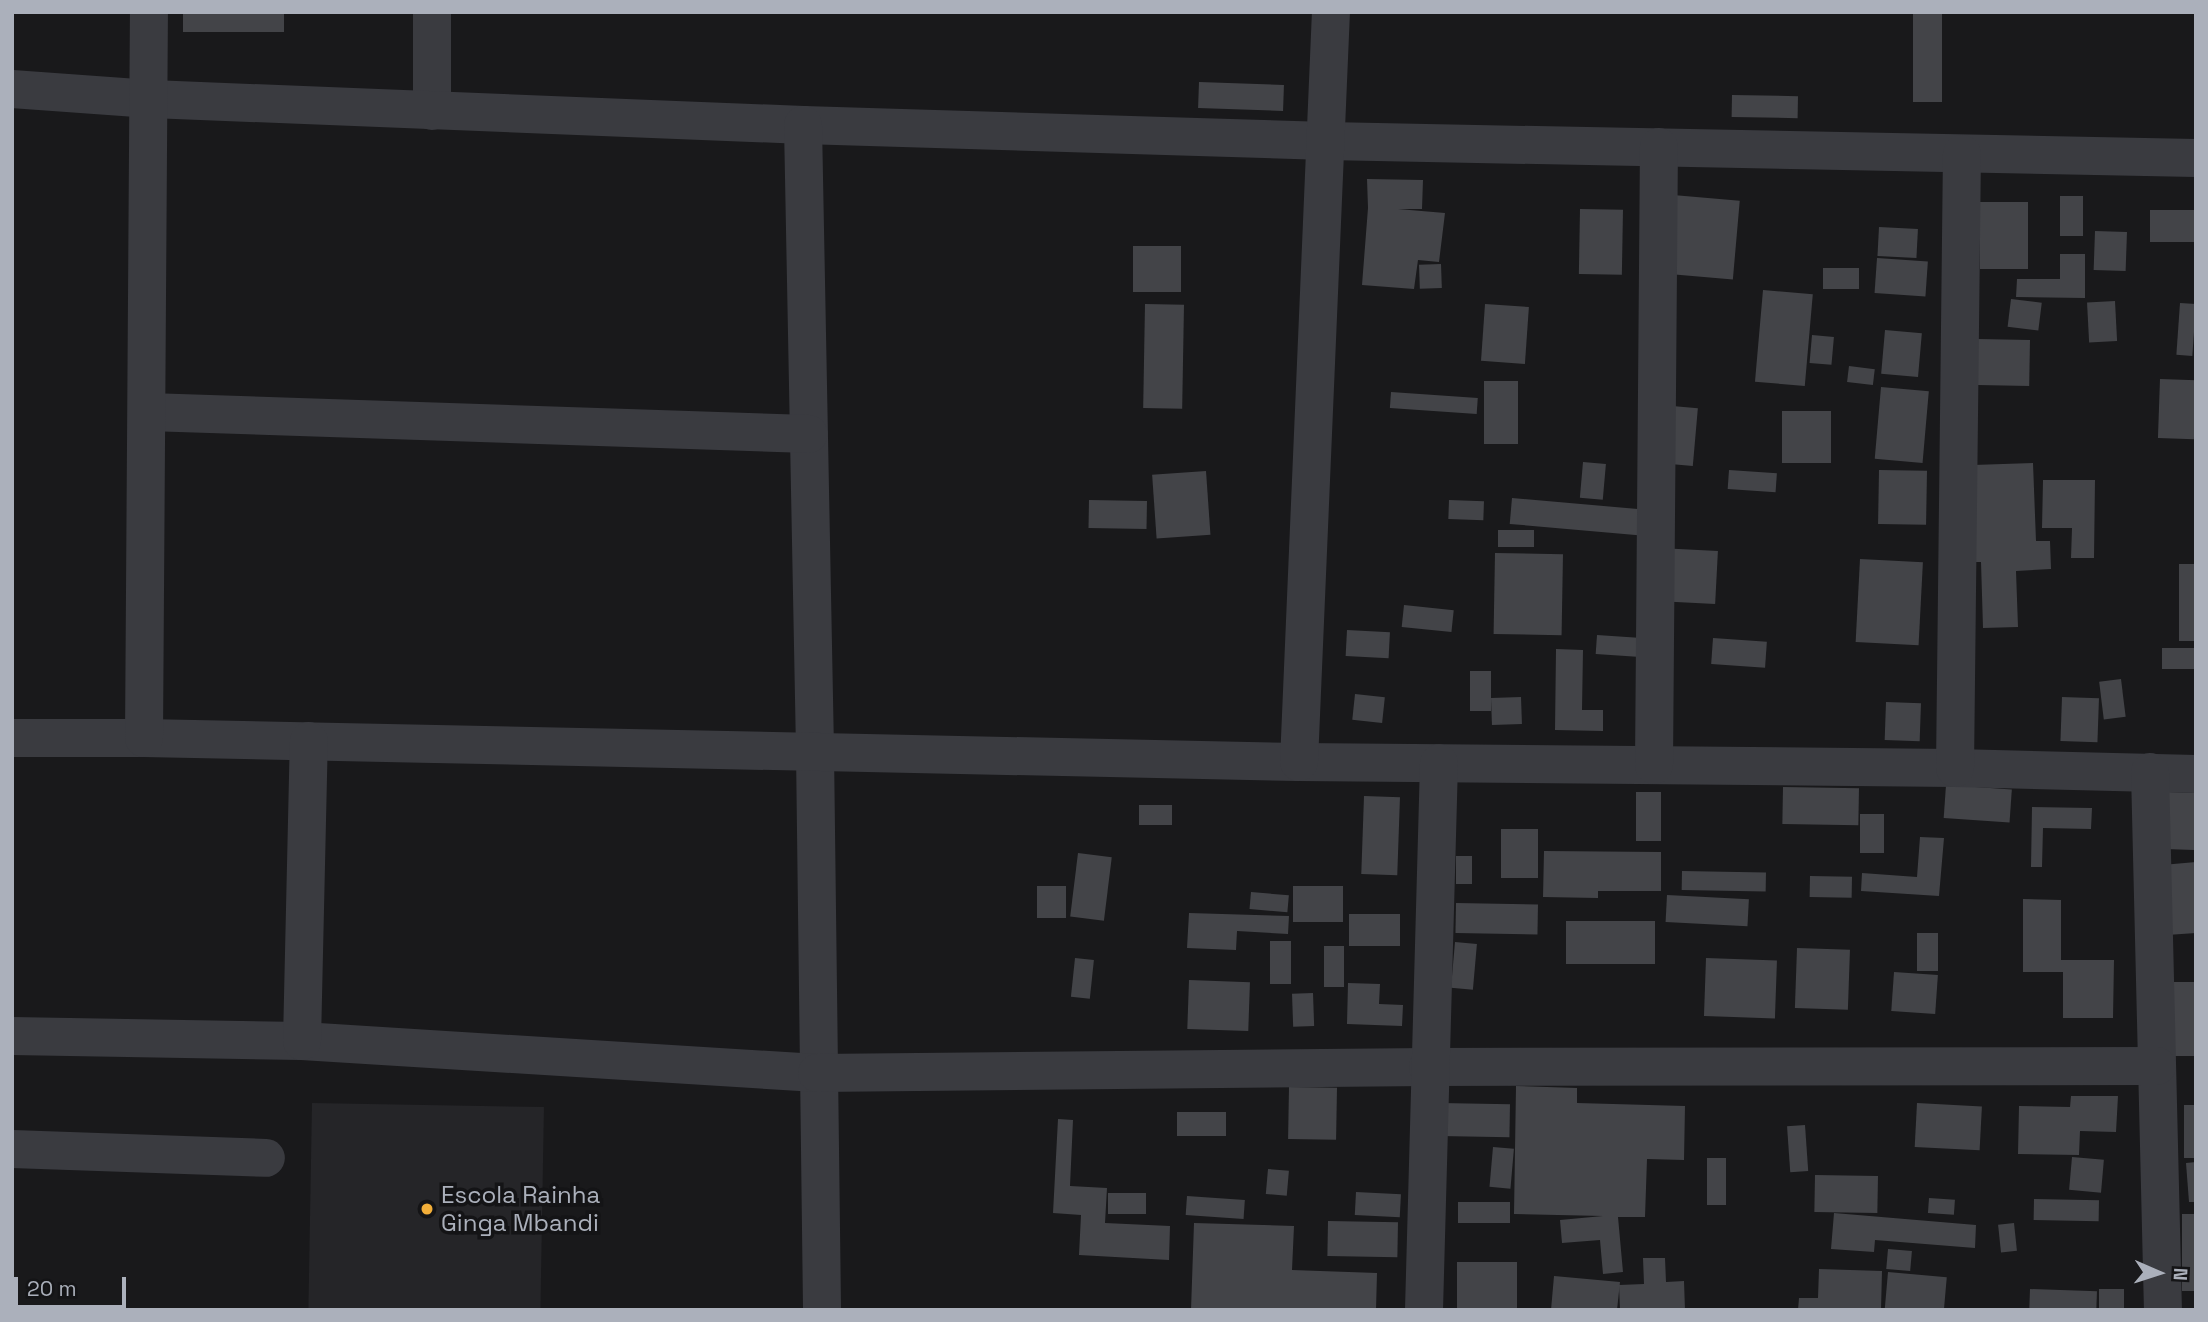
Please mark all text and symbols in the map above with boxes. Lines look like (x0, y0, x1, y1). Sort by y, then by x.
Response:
place label: Escola Rainha Ginga Mbandi (441, 1181, 600, 1237)
marker: Escola Rainha Ginga Mbandi (419, 1201, 435, 1217)
north arrow (2124, 1238, 2194, 1308)
scale bar (18, 1262, 130, 1306)
text: N (2168, 1267, 2193, 1281)
text: 20 m (27, 1275, 77, 1302)

